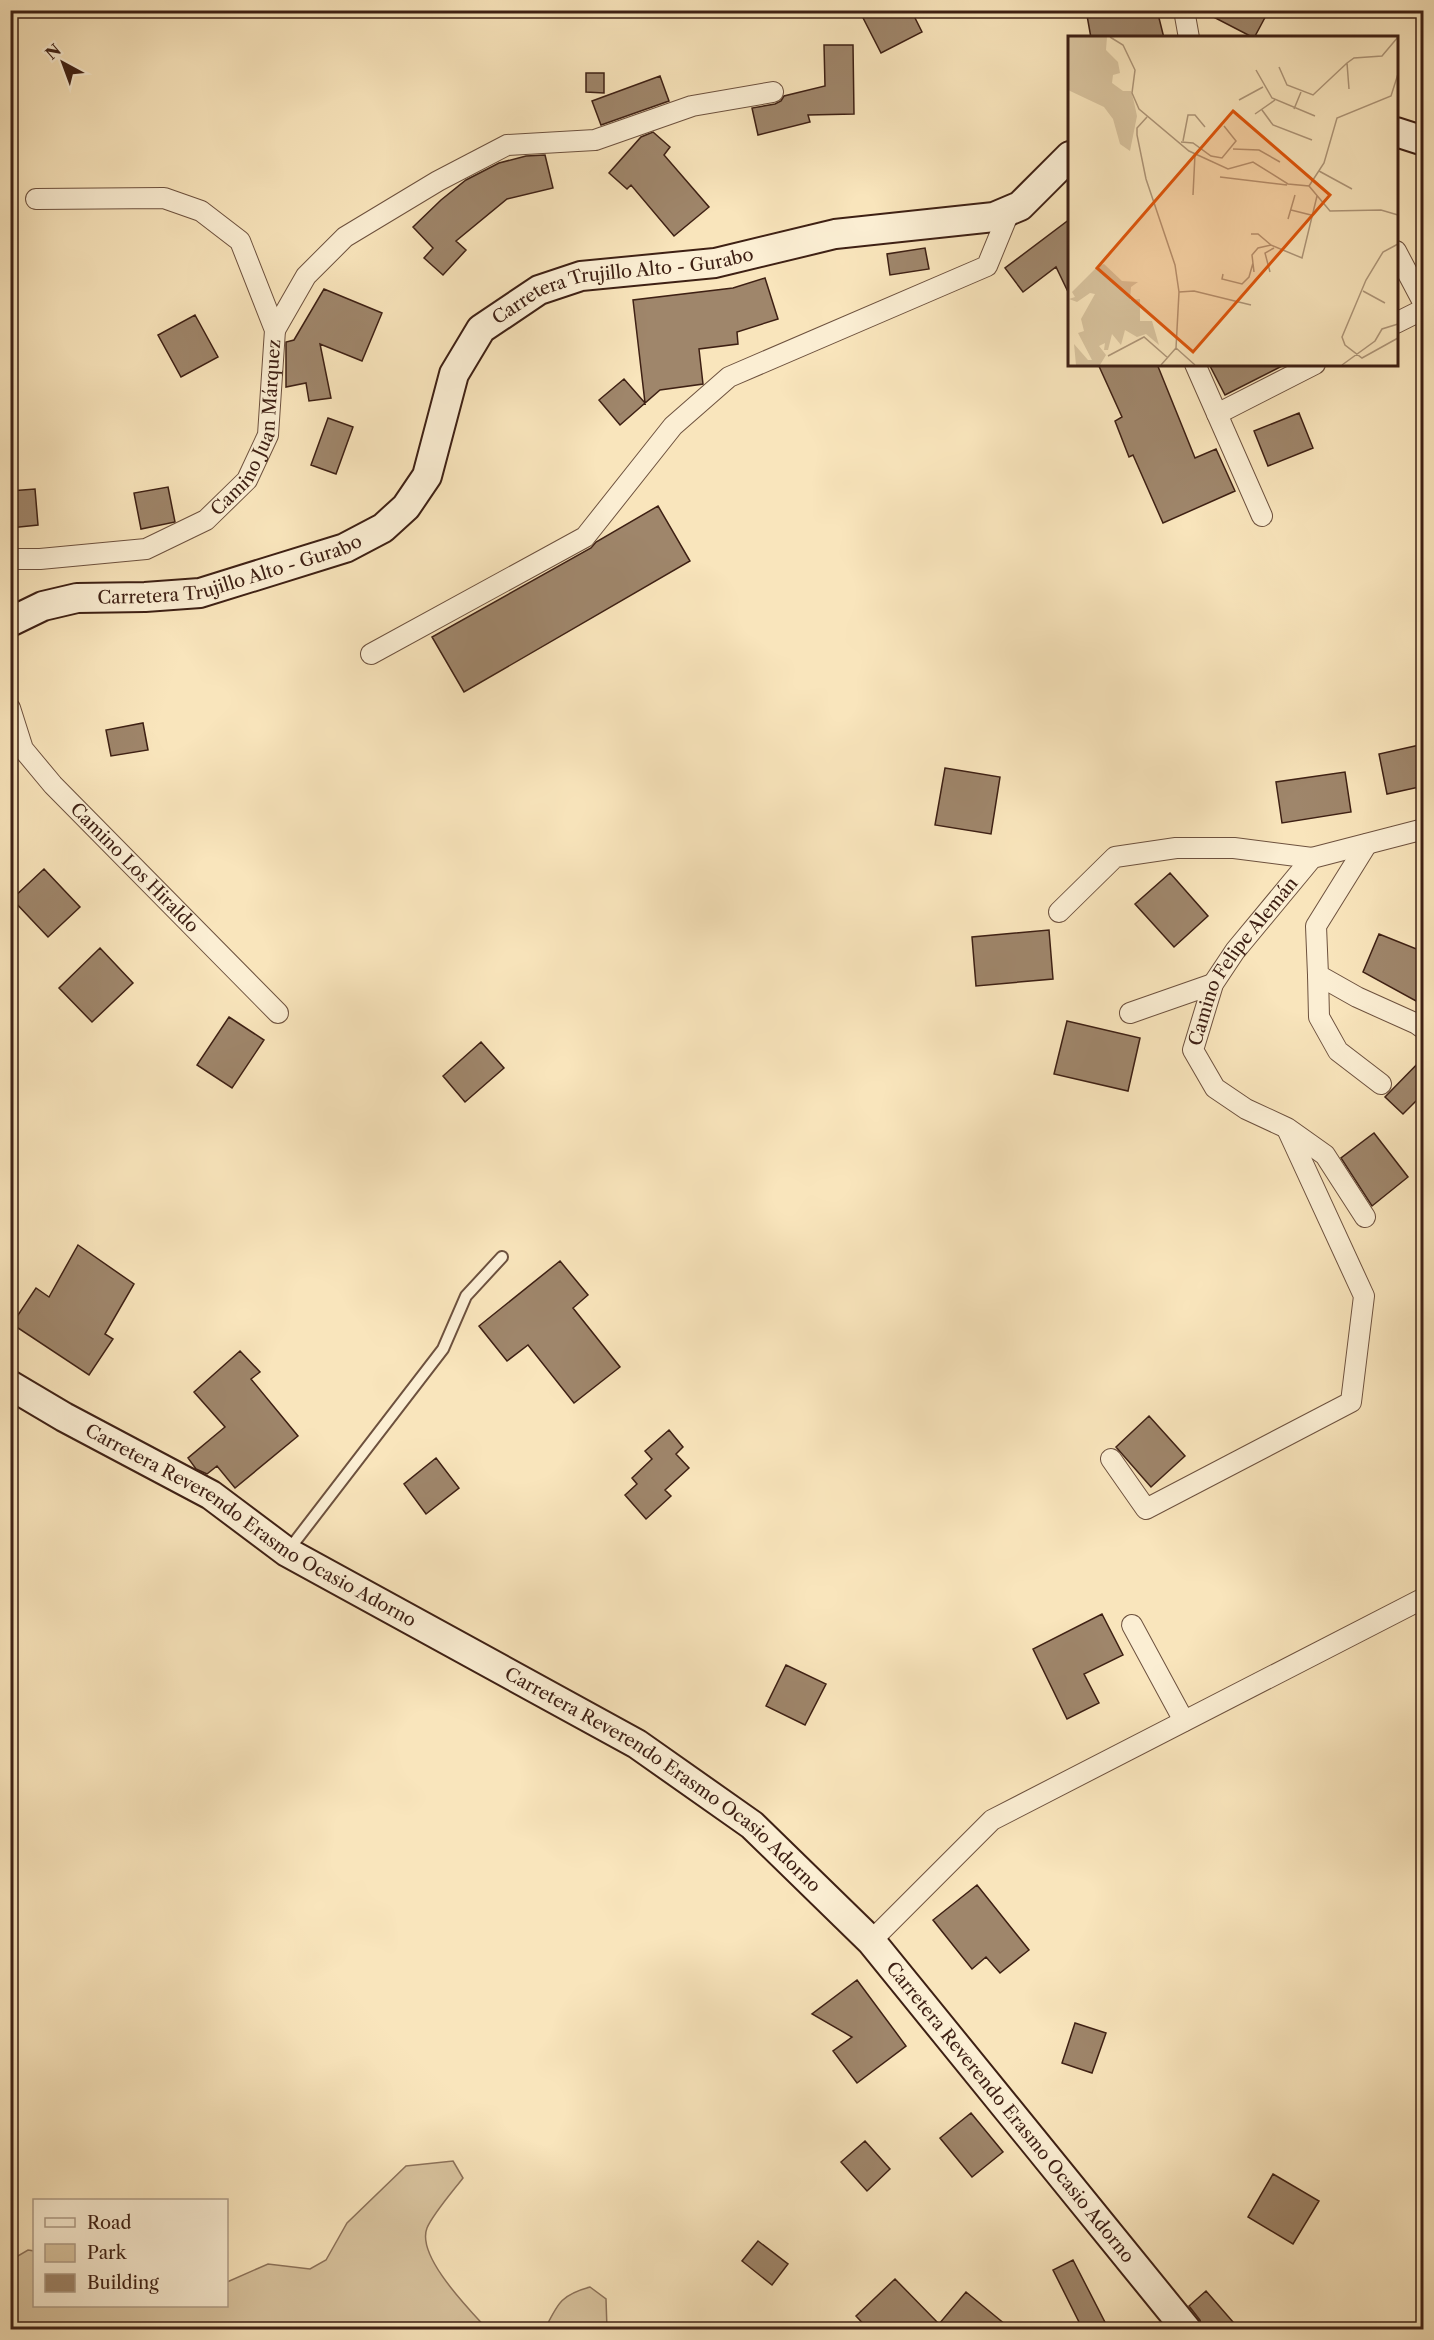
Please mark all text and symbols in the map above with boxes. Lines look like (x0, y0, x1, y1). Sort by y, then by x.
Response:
north arrow (33, 33, 93, 93)
inset map (1068, 36, 1398, 366)
text: N (41, 40, 65, 64)
street label: Carretera Trujillo Alto - Gurabo (488, 243, 756, 329)
street label: Camino Juan Márquez (206, 339, 285, 520)
street label: Carretera Trujillo Alto - Gurabo (97, 530, 366, 609)
street label: Camino Los Hiraldo (66, 798, 203, 937)
street label: Camino Felipe Alemán (1184, 873, 1303, 1048)
street label: Carretera Reverendo Erasmo Ocasio Adorno (81, 1419, 420, 1632)
street label: Carretera Reverendo Erasmo Ocasio Adorno (501, 1663, 825, 1897)
street label: Carretera Reverendo Erasmo Ocasio Adorno (881, 1957, 1139, 2267)
legend (33, 2199, 228, 2307)
text: Road (87, 2212, 132, 2234)
text: Park (87, 2242, 128, 2264)
text: Building (87, 2272, 159, 2294)

